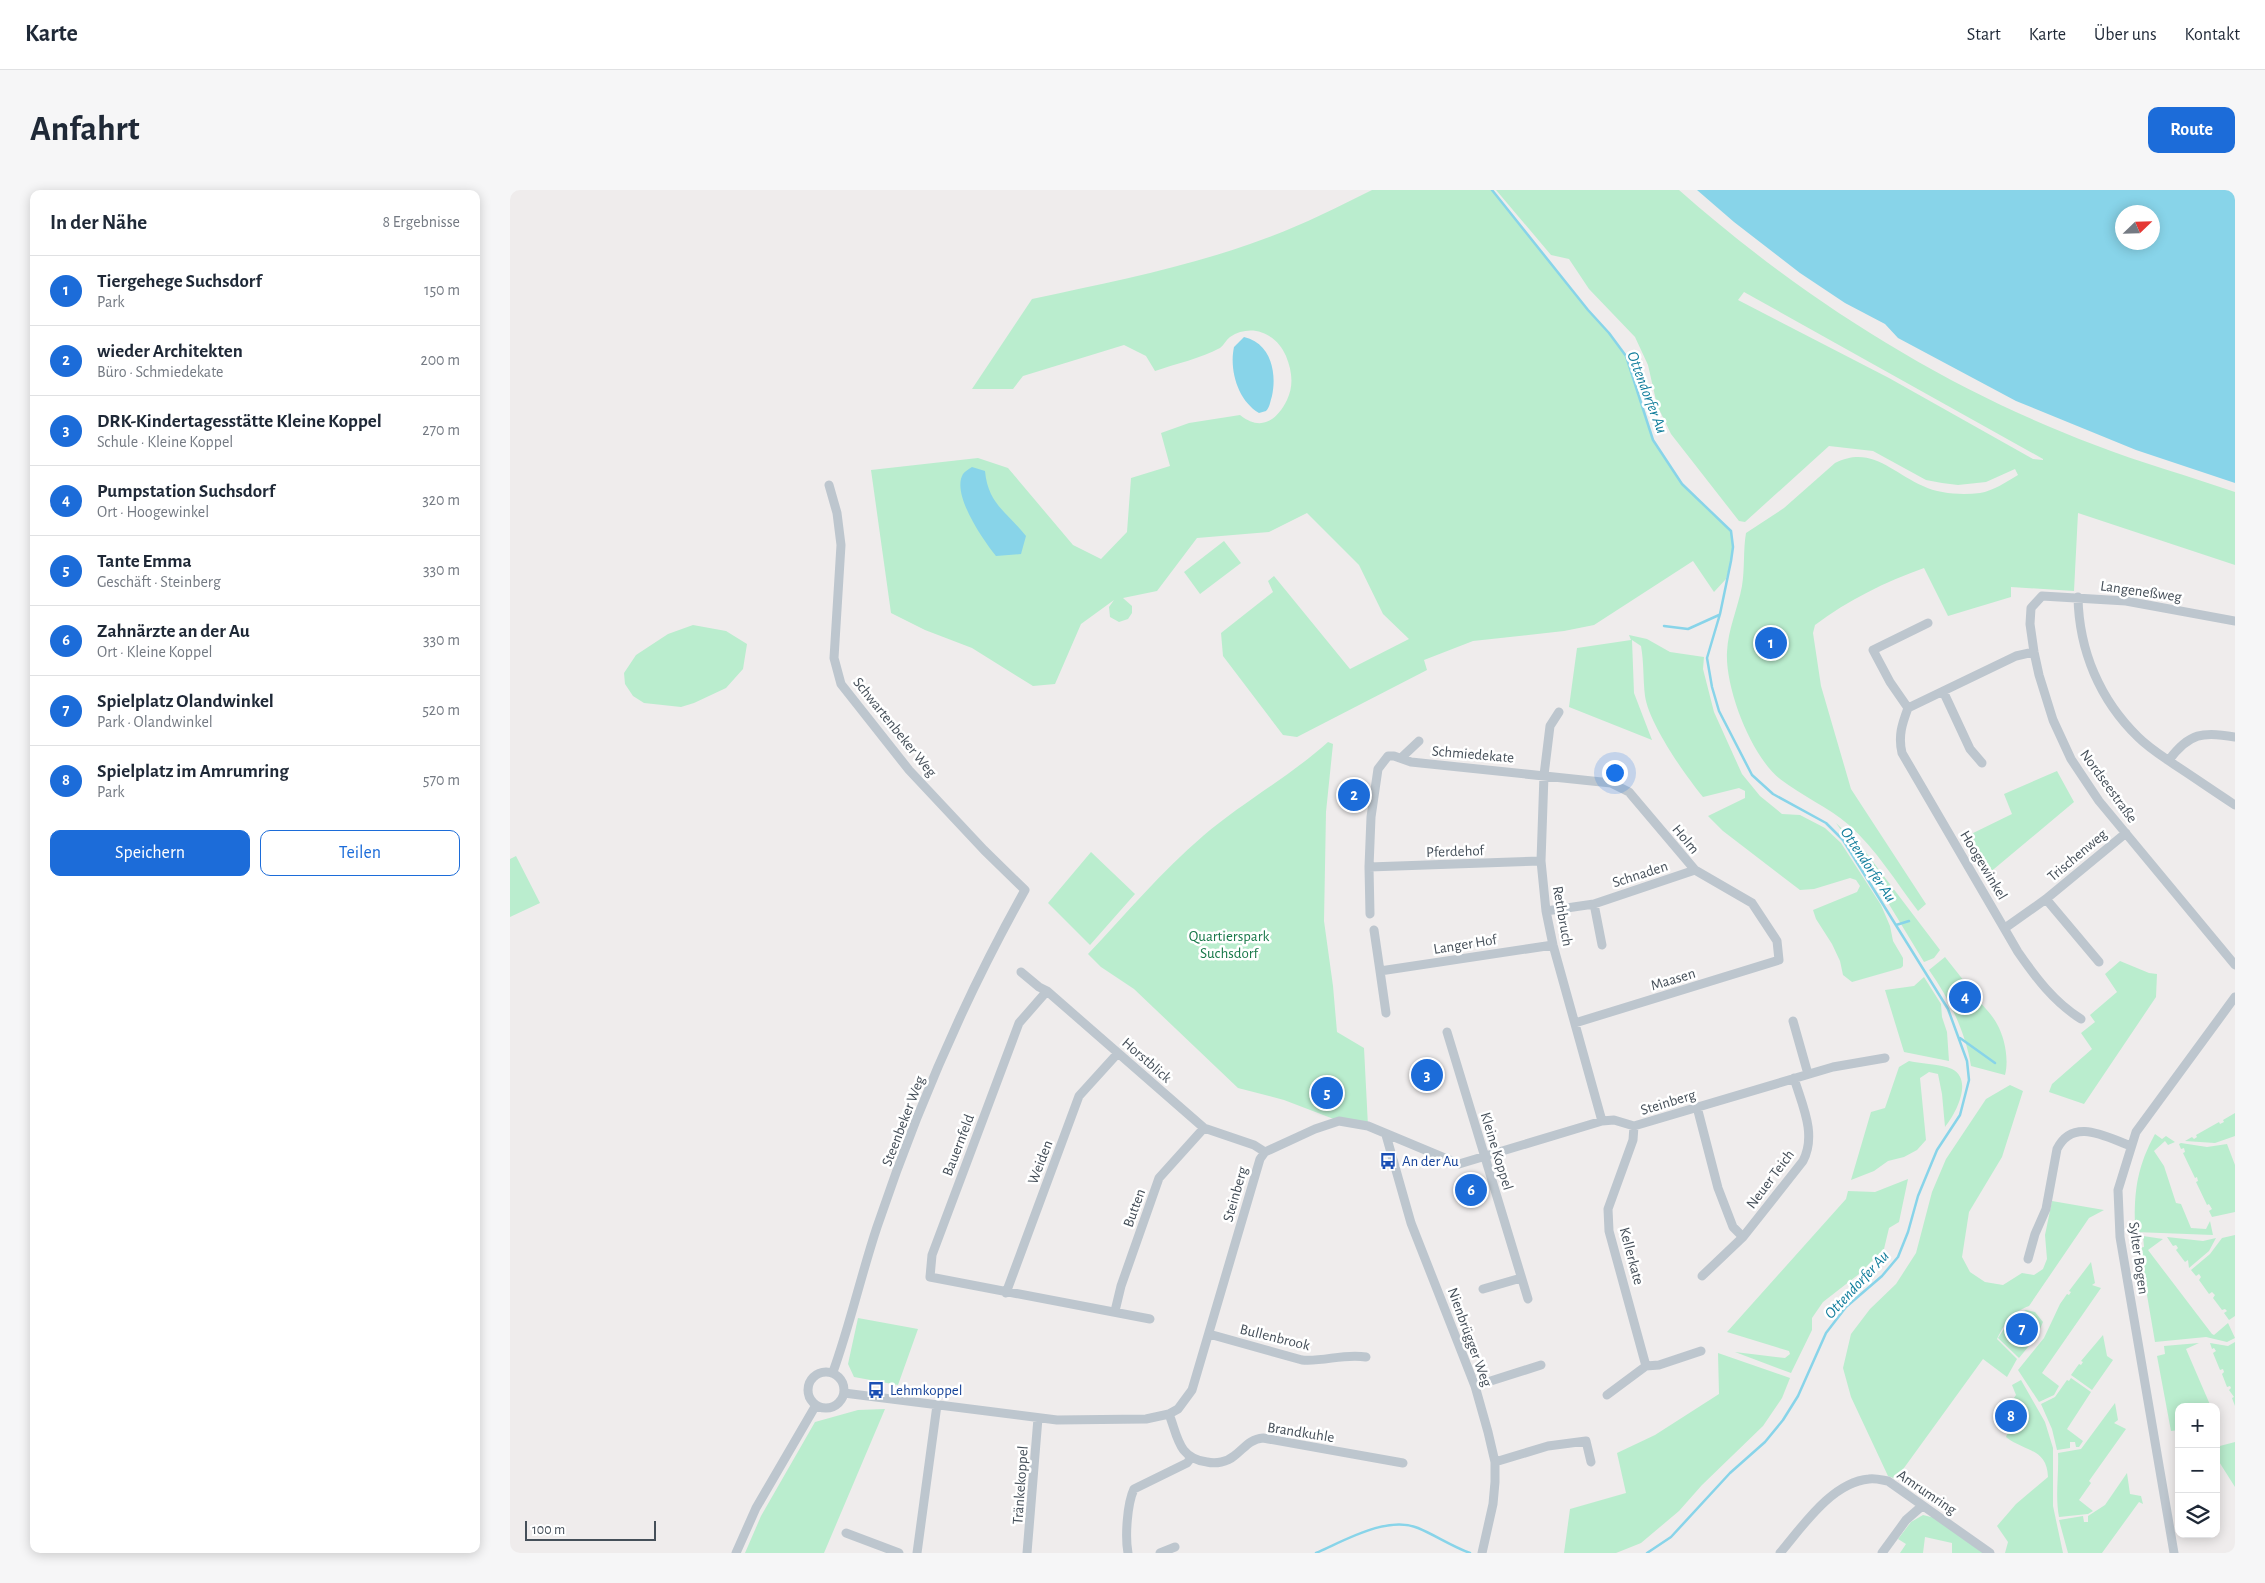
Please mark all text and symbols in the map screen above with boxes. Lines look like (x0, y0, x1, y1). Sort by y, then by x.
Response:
text: Karte (25, 22, 78, 46)
text: Start (1967, 26, 2001, 44)
text: Karte (2029, 26, 2066, 44)
text: Über uns (2094, 26, 2157, 44)
text: Kontakt (2185, 26, 2240, 44)
button: Route (2148, 107, 2235, 153)
text: Anfahrt (30, 112, 140, 147)
north arrow (2115, 205, 2160, 250)
text: In der Nähe (50, 212, 147, 233)
text: 8 Ergebnisse (382, 214, 460, 230)
text: Tiergehege Suchsdorf (97, 272, 262, 291)
text: 1 (63, 282, 69, 298)
text: 150 m (424, 282, 460, 298)
text: Park (97, 294, 125, 310)
text: wieder Architekten (97, 342, 243, 361)
water label: Ottendorfer Au (1624, 349, 1670, 436)
text: 2 (62, 352, 70, 368)
text: 200 m (420, 352, 460, 368)
text: Büro · Schmiedekate (97, 364, 223, 380)
text: DRK-Kindertagesstätte Kleine Koppel (97, 412, 382, 431)
text: 3 (63, 422, 69, 438)
text: 270 m (422, 422, 460, 438)
text: Schule · Kleine Koppel (97, 434, 233, 450)
text: Pumpstation Suchsdorf (97, 482, 275, 501)
text: 4 (62, 492, 70, 508)
text: 320 m (422, 492, 460, 508)
text: Ort · Hoogewinkel (97, 504, 209, 520)
text: Tante Emma (97, 552, 192, 571)
text: 5 (63, 562, 69, 578)
text: 330 m (423, 562, 460, 578)
text: Geschäft · Steinberg (97, 574, 221, 590)
street label: Langeneßweg (2099, 578, 2183, 605)
text: Zahnärzte an der Au (97, 622, 250, 641)
pin: 1 (1755, 624, 1787, 662)
text: 6 (62, 632, 70, 648)
text: 330 m (423, 632, 460, 648)
text: Ort · Kleine Koppel (97, 644, 212, 660)
street label: Schwartenbeker Weg (850, 675, 940, 780)
text: Spielplatz Olandwinkel (97, 692, 274, 711)
text: 7 (63, 702, 69, 718)
text: 520 m (422, 702, 460, 718)
text: Park · Olandwinkel (97, 714, 213, 730)
street label: Schmiedekate (1431, 743, 1515, 766)
street label: Nordseestraße (2077, 747, 2140, 826)
your location (1602, 760, 1628, 786)
text: Spielplatz im Amrumring (97, 762, 289, 781)
text: 8 (62, 772, 70, 788)
text: 570 m (423, 772, 460, 788)
pin: 2 (1338, 776, 1370, 814)
text: Park (97, 784, 125, 800)
street label: Holm (1669, 822, 1702, 857)
water label: Ottendorfer Au (1837, 824, 1899, 905)
street label: Trischenweg (2045, 826, 2110, 884)
street label: Hoogewinkel (1957, 828, 2010, 902)
button: Speichern (50, 830, 250, 876)
button: Teilen (260, 830, 460, 876)
street label: Pferdehof (1426, 843, 1486, 860)
street label: Schnaden (1611, 858, 1670, 890)
street label: Rethbruch (1550, 885, 1575, 947)
park label: Quartierspark Suchsdorf (1189, 929, 1270, 961)
street label: Langer Hof (1432, 932, 1499, 957)
street label: Maasen (1649, 966, 1697, 993)
pin: 4 (1949, 978, 1981, 1016)
street label: Horstblick (1119, 1035, 1174, 1086)
pin: 3 (1411, 1056, 1443, 1094)
street label: Steenbeker Weg (879, 1073, 928, 1168)
pin: 5 (1311, 1074, 1343, 1112)
street label: Steinberg (1639, 1087, 1698, 1118)
street label: Kleine Koppel (1478, 1110, 1515, 1192)
street label: Bauernfeld (940, 1112, 977, 1178)
street label: Weiden (1025, 1138, 1056, 1186)
street label: Neuer Teich (1744, 1147, 1797, 1211)
bus stop icon: An der Au (1378, 1151, 1398, 1171)
place label: An der Au (1402, 1154, 1459, 1169)
street label: Steinberg (1220, 1164, 1251, 1223)
pin: 6 (1455, 1171, 1487, 1209)
street label: Butten (1121, 1187, 1148, 1229)
street label: Sylter Bogen (2126, 1221, 2151, 1295)
street label: Kellerkate (1617, 1226, 1646, 1287)
water label: Ottendorfer Au (1821, 1248, 1892, 1322)
street label: Nienbrügger Weg (1445, 1286, 1495, 1389)
pin: 7 (2006, 1310, 2038, 1348)
street label: Bullenbrook (1238, 1322, 1312, 1353)
bus stop icon: Lehmkoppel (866, 1380, 886, 1400)
place label: Lehmkoppel (890, 1383, 962, 1398)
pin: 8 (1995, 1397, 2027, 1435)
map controls (2175, 1403, 2220, 1538)
button: + (2175, 1403, 2220, 1448)
street label: Brandkuhle (1266, 1420, 1336, 1445)
street label: Tränkekoppel (1010, 1445, 1031, 1525)
button: − (2175, 1448, 2220, 1493)
street label: Amrumring (1894, 1467, 1960, 1518)
button: layers (2175, 1493, 2220, 1538)
scale bar (525, 1518, 656, 1541)
text: 100 m (532, 1523, 565, 1537)

